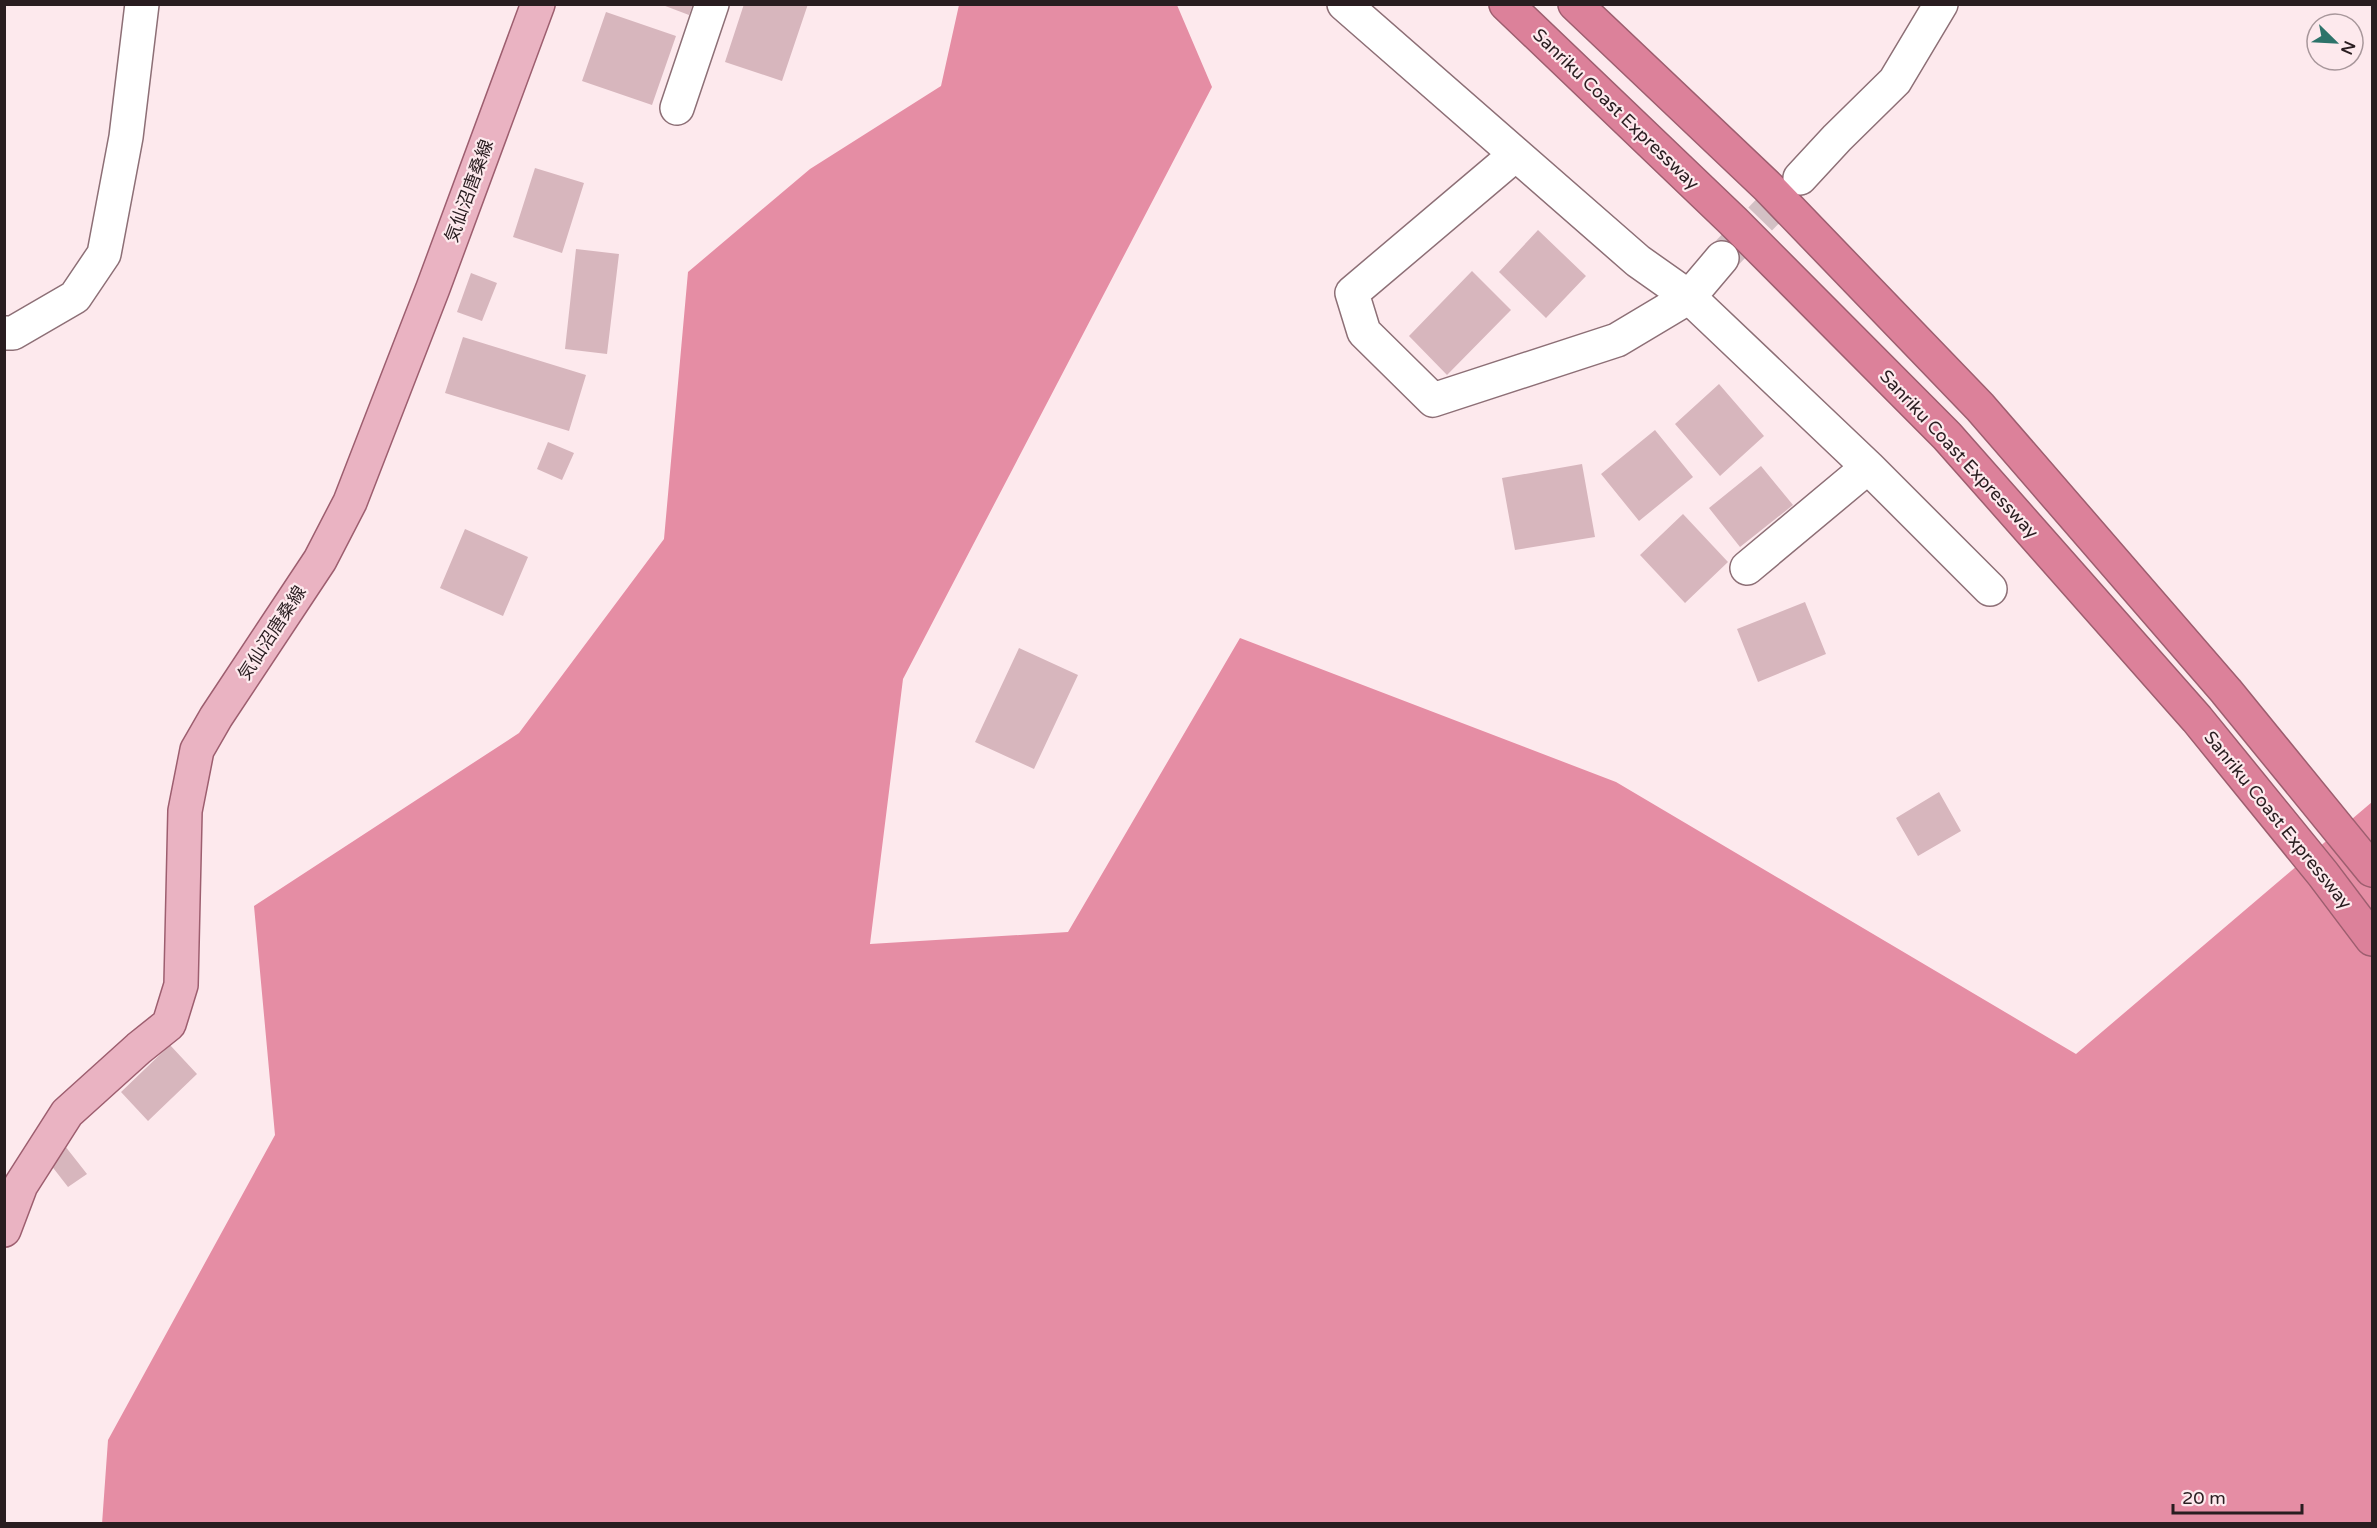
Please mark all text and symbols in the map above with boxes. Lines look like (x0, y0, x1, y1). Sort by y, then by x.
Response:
north arrow (2305, 12, 2365, 72)
street label: Sanriku Coast Expressway (1528, 24, 1704, 195)
text: N (2336, 38, 2360, 58)
street label: 気仙沼唐桑線 (440, 136, 498, 246)
street label: Sanriku Coast Expressway (1875, 365, 2043, 543)
street label: 気仙沼唐桑線 (233, 582, 311, 684)
street label: Sanriku Coast Expressway (2199, 727, 2357, 914)
scale bar (2173, 1477, 2302, 1515)
text: 20 m (2182, 1487, 2226, 1509)

